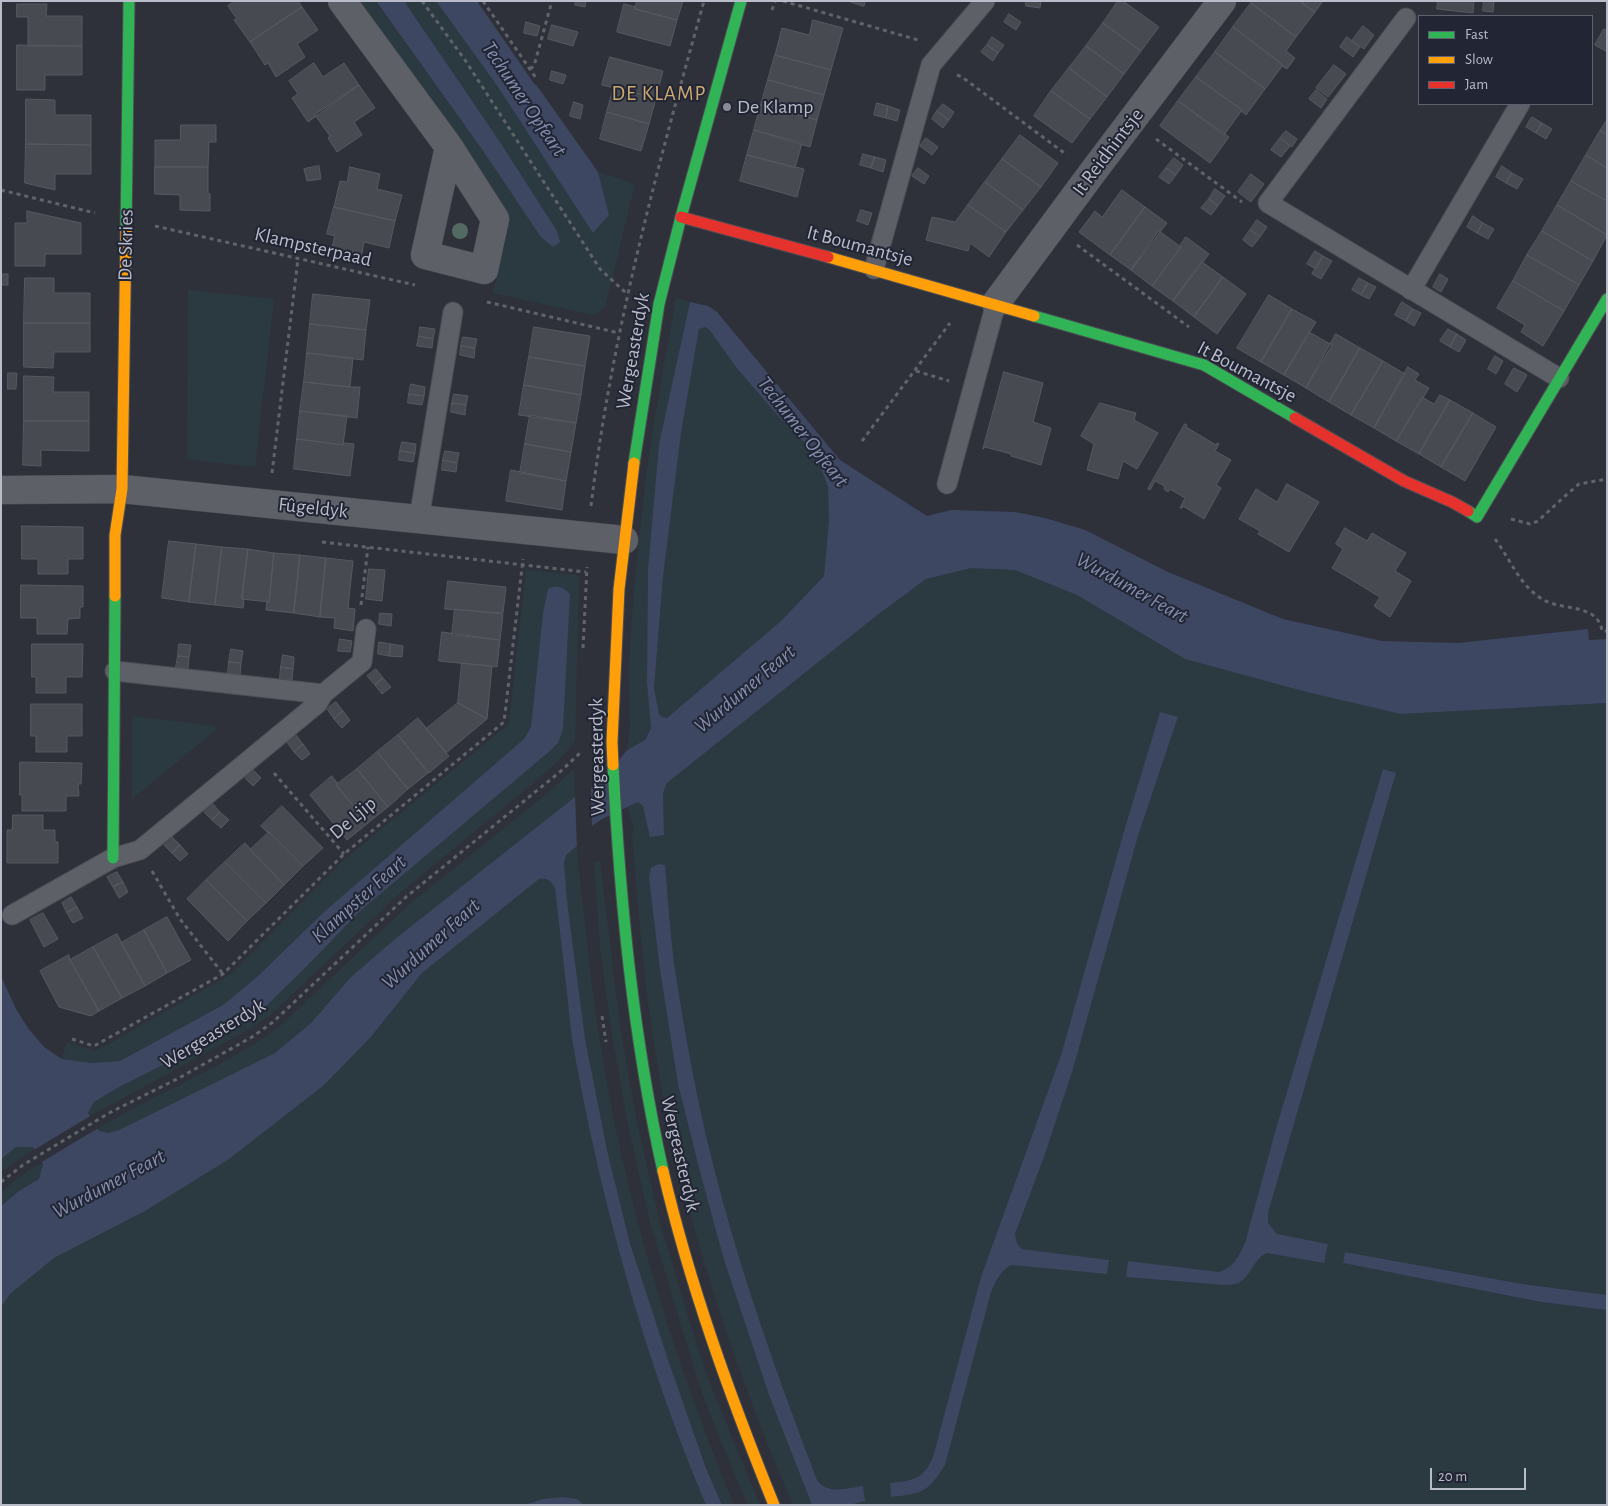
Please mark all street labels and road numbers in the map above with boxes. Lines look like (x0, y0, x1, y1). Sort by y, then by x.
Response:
street label: It Reidhintsje (1067, 103, 1149, 201)
street label: De Skries (113, 209, 139, 281)
street label: It Boumantsje (804, 220, 916, 272)
street label: Klampsterpaad (252, 222, 374, 272)
street label: Wergeasterdyk (611, 291, 655, 411)
street label: It Boumantsje (1193, 336, 1301, 408)
street label: Fûgeldyk (277, 492, 349, 524)
street label: Wergeasterdyk (584, 698, 610, 816)
street label: De Ljip (325, 791, 381, 845)
street label: Wergeasterdyk (156, 993, 270, 1075)
street label: Wergeasterdyk (655, 1094, 705, 1214)

